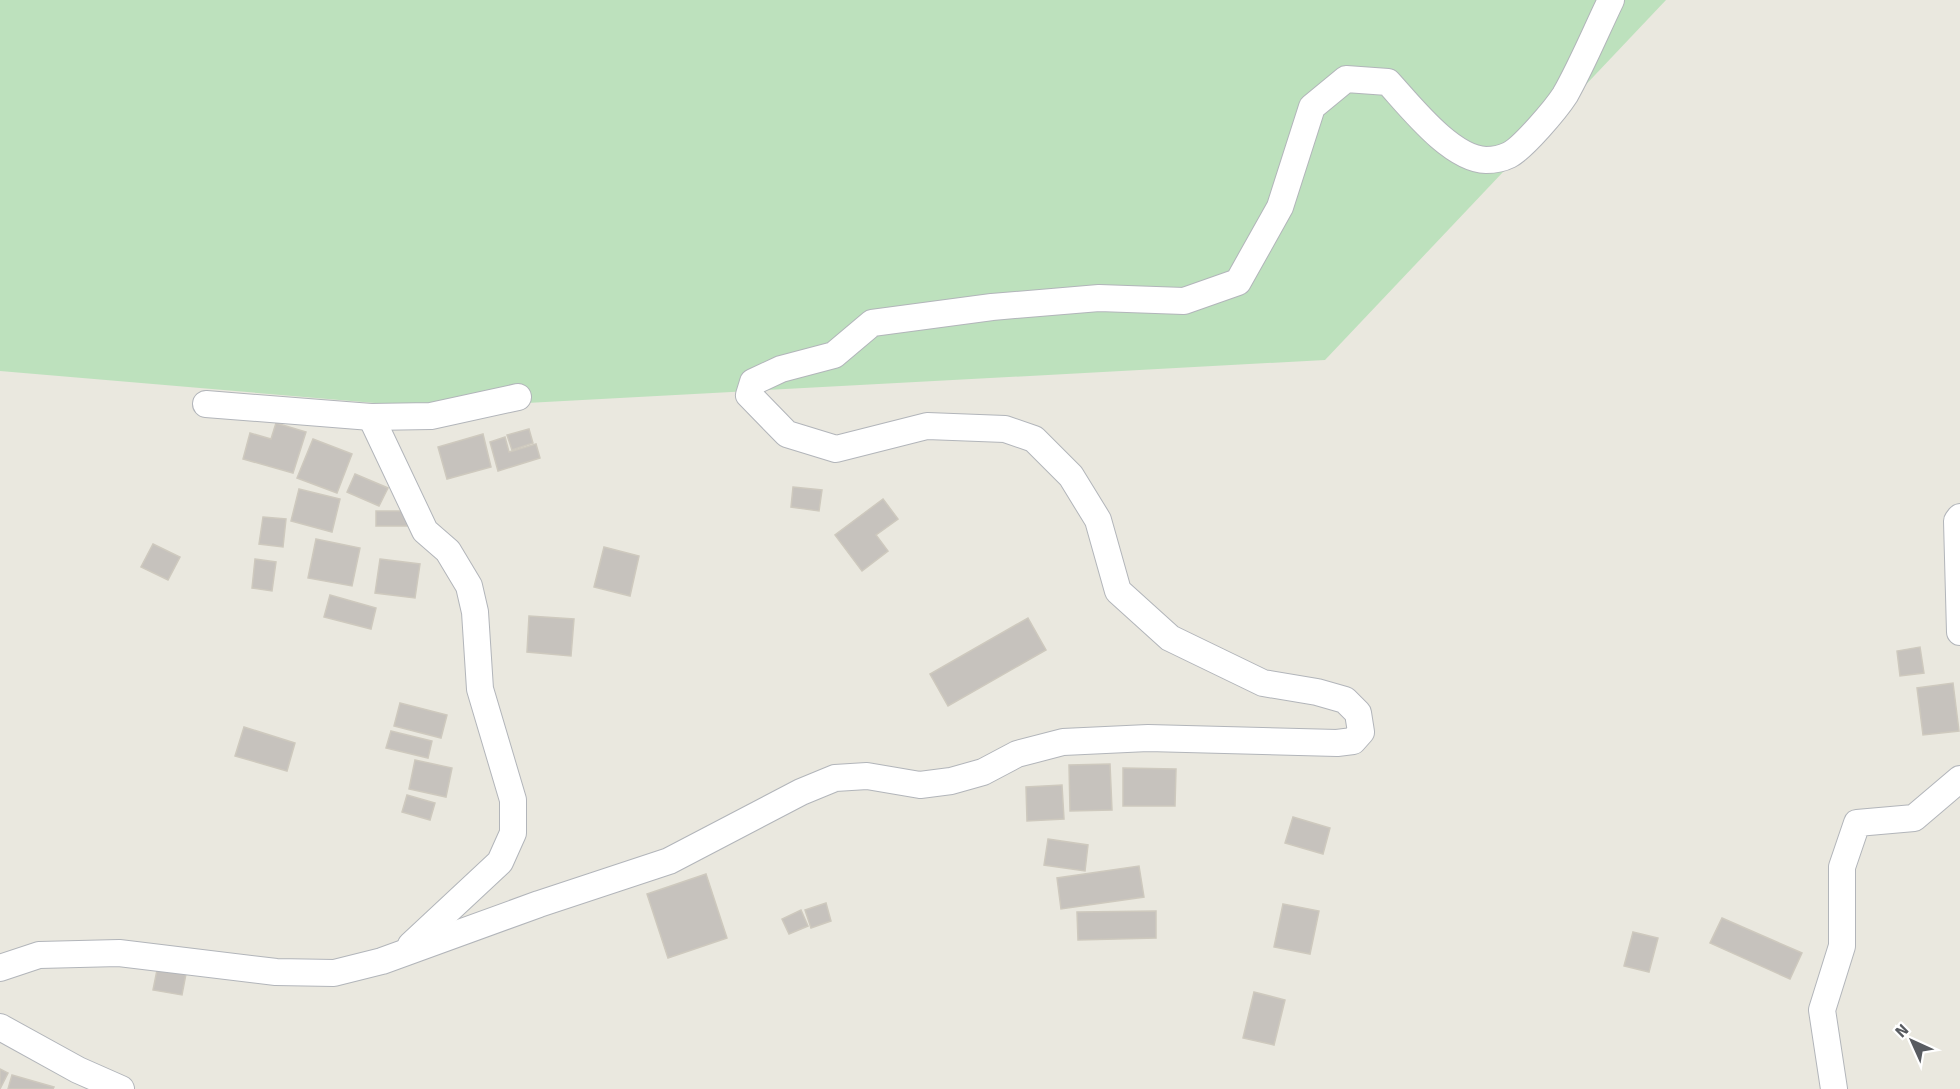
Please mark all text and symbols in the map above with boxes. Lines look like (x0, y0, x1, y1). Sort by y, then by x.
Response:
north arrow (1882, 1011, 1942, 1071)
text: N (1891, 1020, 1913, 1042)

